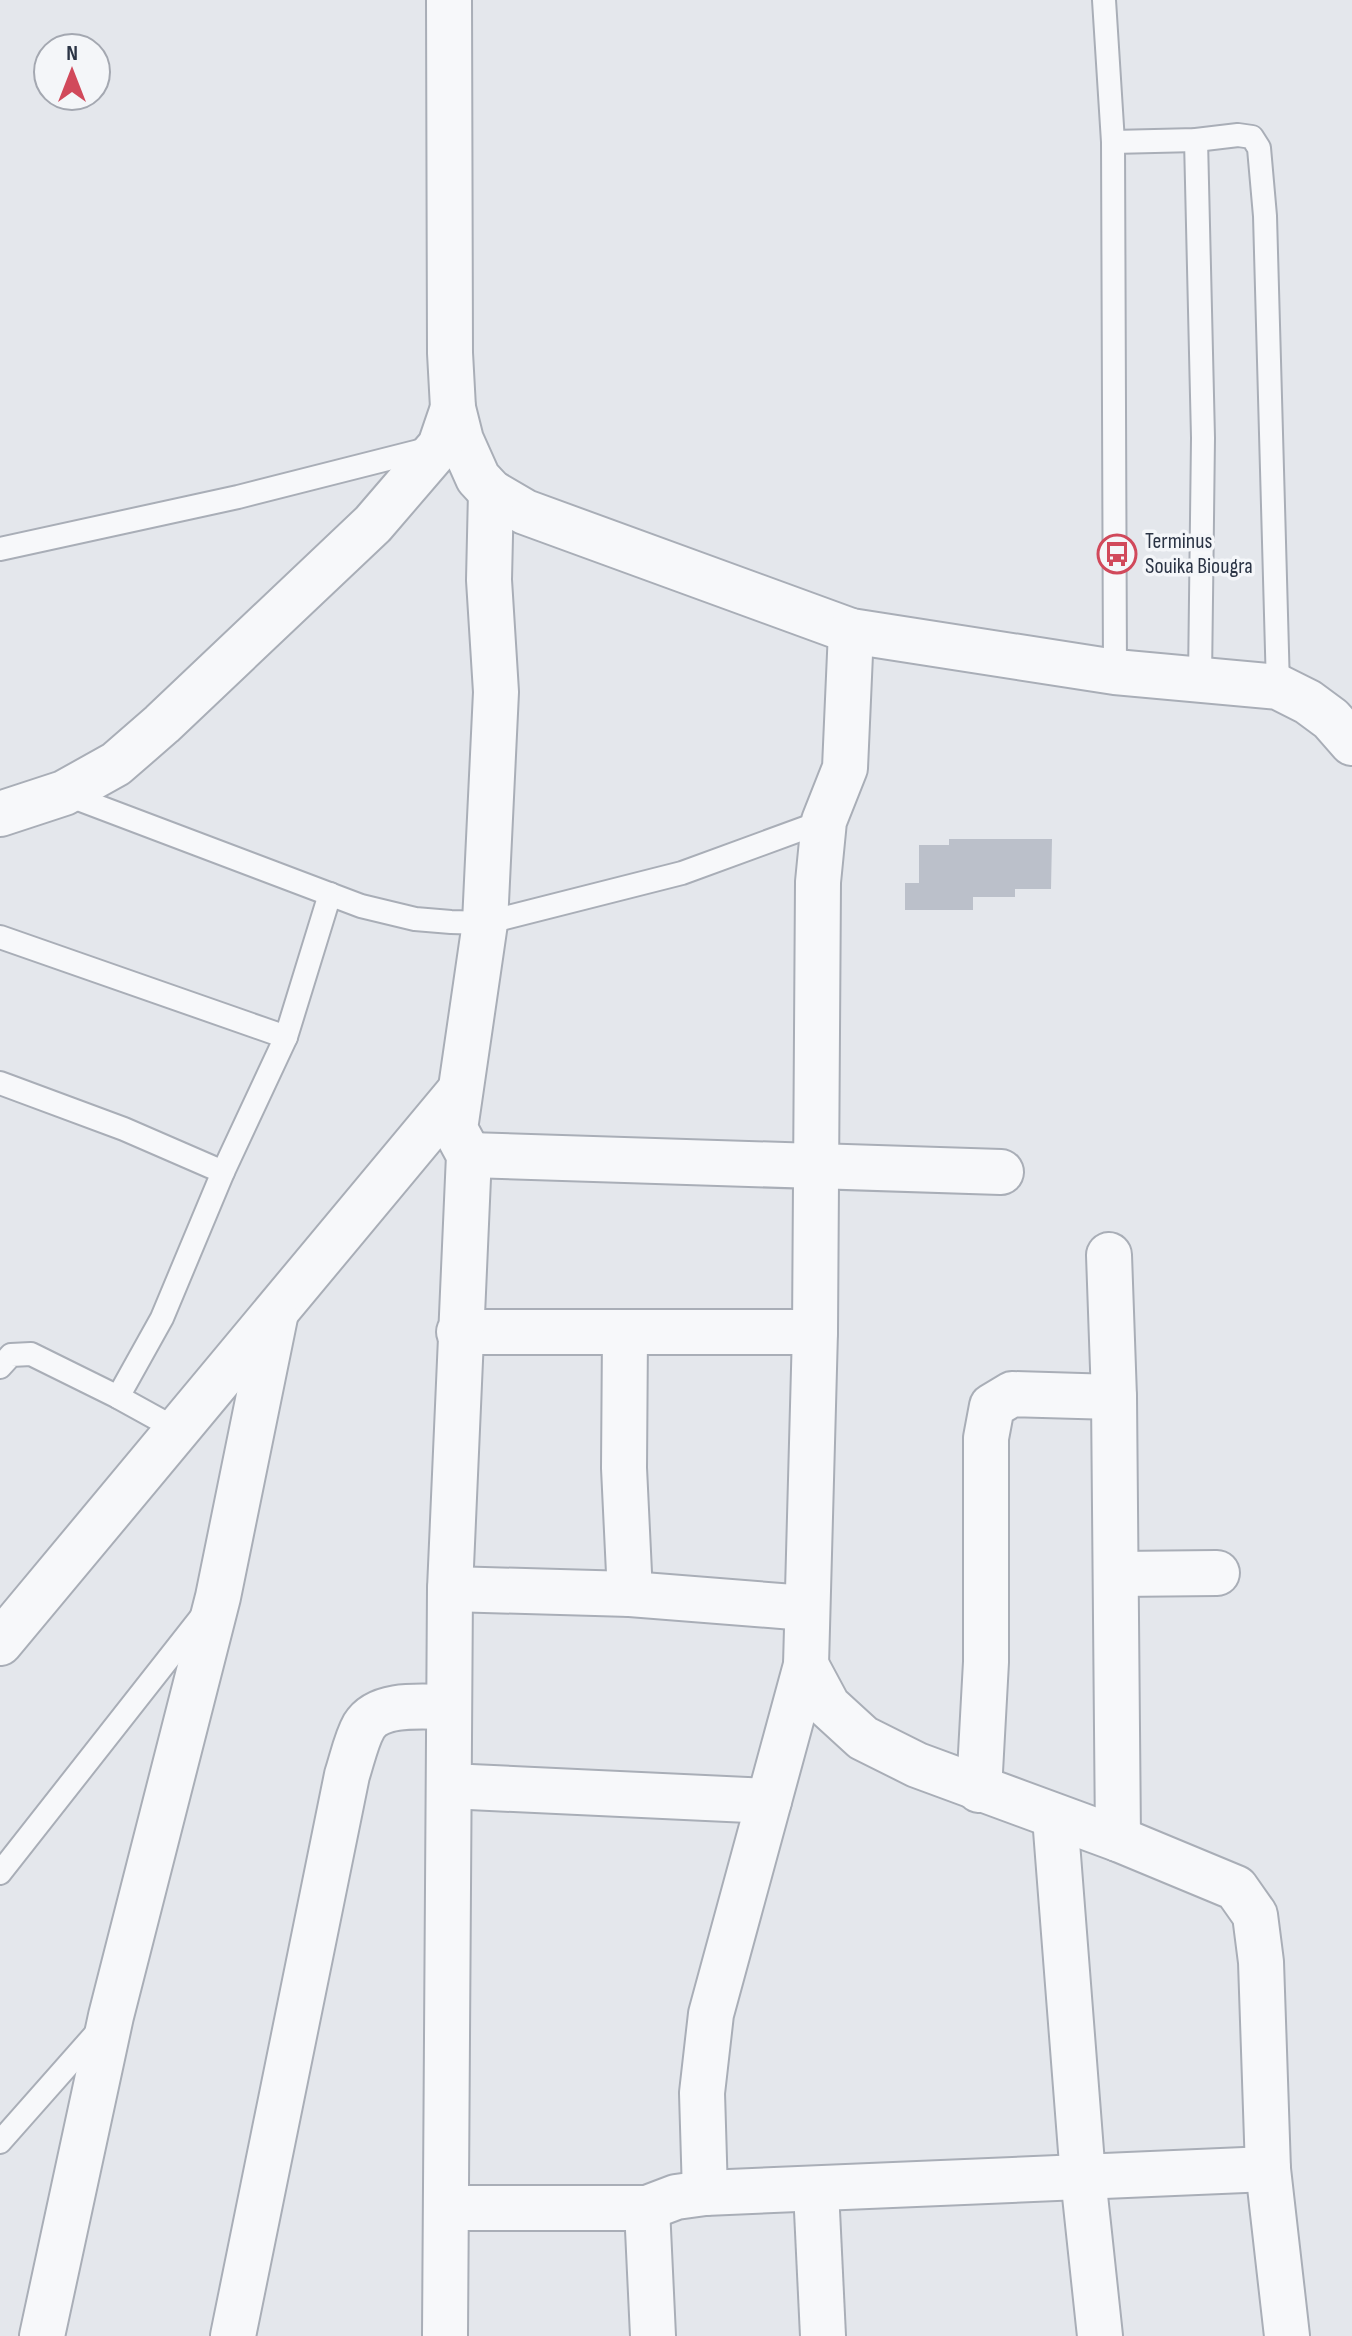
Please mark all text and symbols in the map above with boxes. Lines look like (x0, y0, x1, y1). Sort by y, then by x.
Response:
north arrow (32, 32, 112, 112)
text: N (66, 40, 78, 67)
place label: Terminus Souika Biougra (1145, 528, 1253, 580)
bus stop icon: Terminus Souika Biougra (1096, 533, 1138, 575)

